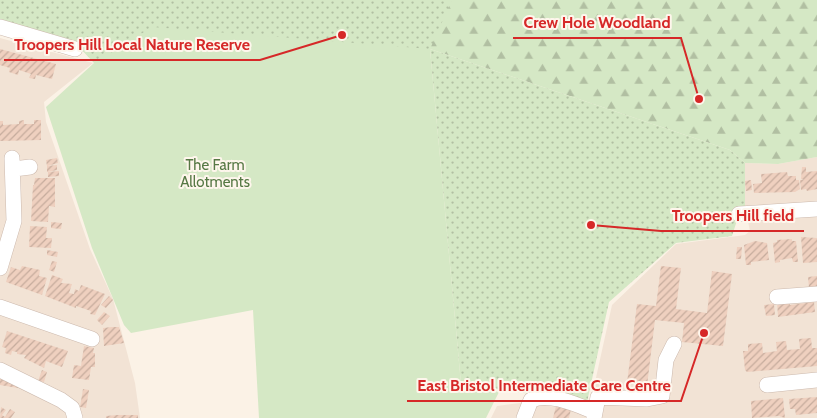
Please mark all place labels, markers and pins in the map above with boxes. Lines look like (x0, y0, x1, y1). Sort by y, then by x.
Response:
callout: Crew Hole Woodland (513, 7, 681, 38)
callout: Troopers Hill Local Nature Reserve (4, 29, 260, 60)
callout: Troopers Hill field (661, 200, 804, 231)
callout: East Bristol Intermediate Care Centre (407, 370, 681, 401)

